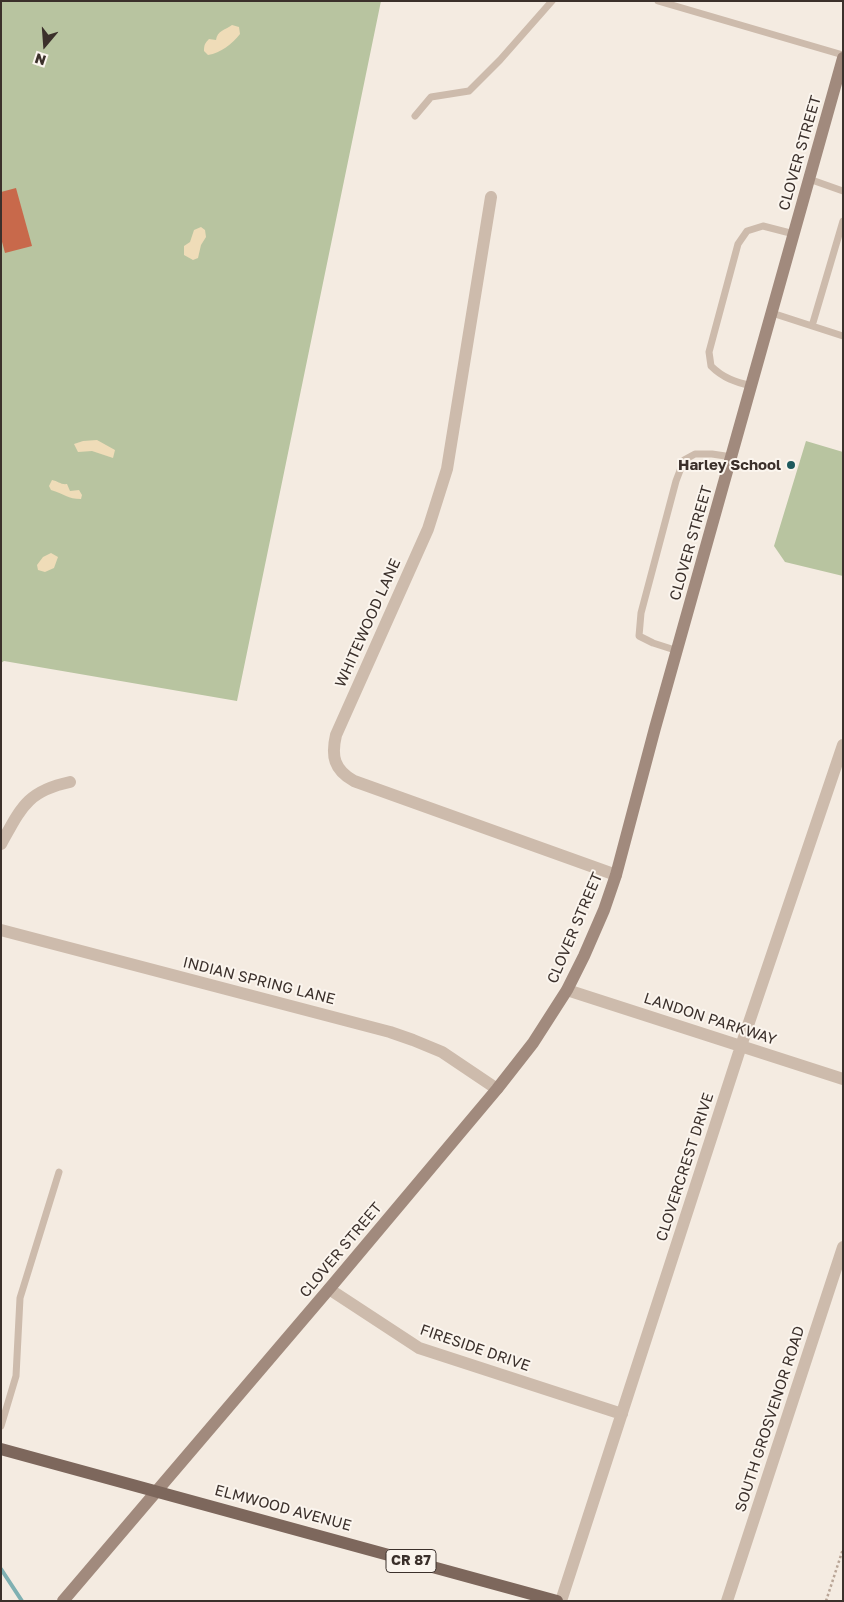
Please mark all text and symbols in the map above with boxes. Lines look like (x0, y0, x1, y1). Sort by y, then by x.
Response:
north arrow (20, 20, 70, 70)
text: N (33, 50, 48, 69)
street label: CLOVER STREET (775, 93, 825, 213)
place label: Harley School (678, 456, 781, 474)
marker: Harley School (785, 459, 797, 471)
street label: CLOVER STREET (666, 483, 716, 603)
street label: WHITEWOOD LANE (331, 556, 405, 690)
street label: CLOVER STREET (544, 870, 606, 986)
street label: INDIAN SPRING LANE (181, 953, 337, 1009)
street label: LANDON PARKWAY (641, 989, 779, 1049)
street label: CLOVERCREST DRIVE (652, 1091, 718, 1243)
street label: CLOVER STREET (296, 1199, 386, 1301)
street label: FIRESIDE DRIVE (418, 1321, 532, 1375)
street label: SOUTH GROSVENOR ROAD (731, 1324, 809, 1514)
street label: ELMWOOD AVENUE (213, 1481, 353, 1535)
road number: CR 87 (386, 1550, 436, 1572)

